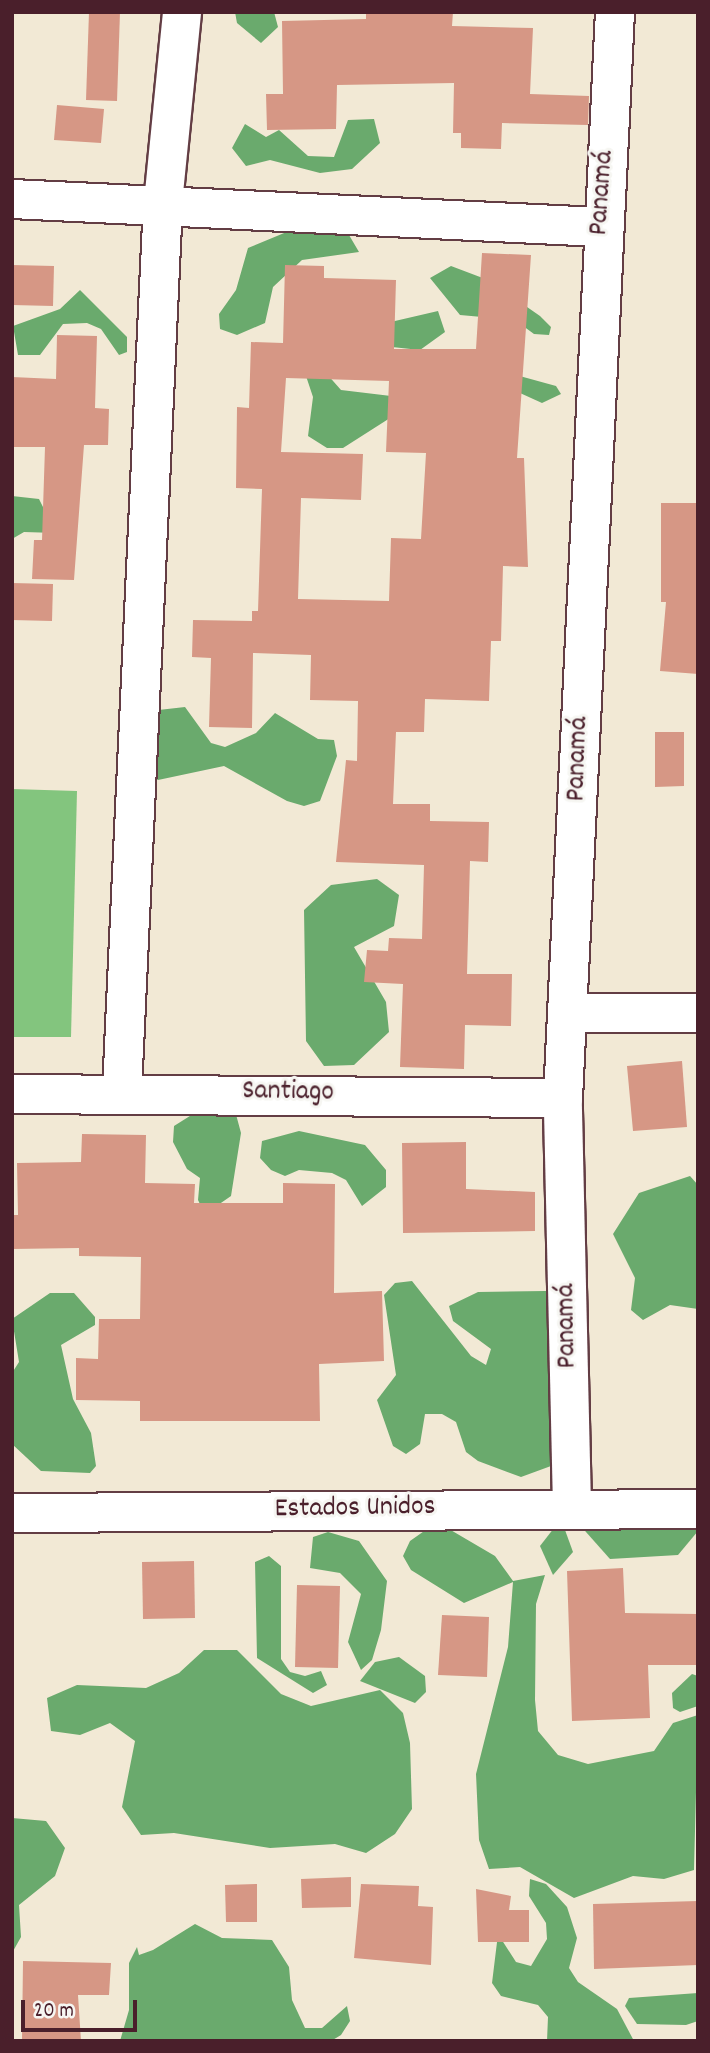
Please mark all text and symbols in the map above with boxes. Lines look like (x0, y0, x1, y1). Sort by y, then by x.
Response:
street label: Panamá (583, 149, 623, 237)
street label: Panamá (561, 716, 597, 802)
street label: Santiago (242, 1075, 334, 1111)
street label: Panamá (550, 1283, 586, 1369)
street label: Estados Unidos (274, 1491, 436, 1527)
scale bar (24, 1986, 140, 2030)
text: 20 m (34, 1997, 74, 2027)

